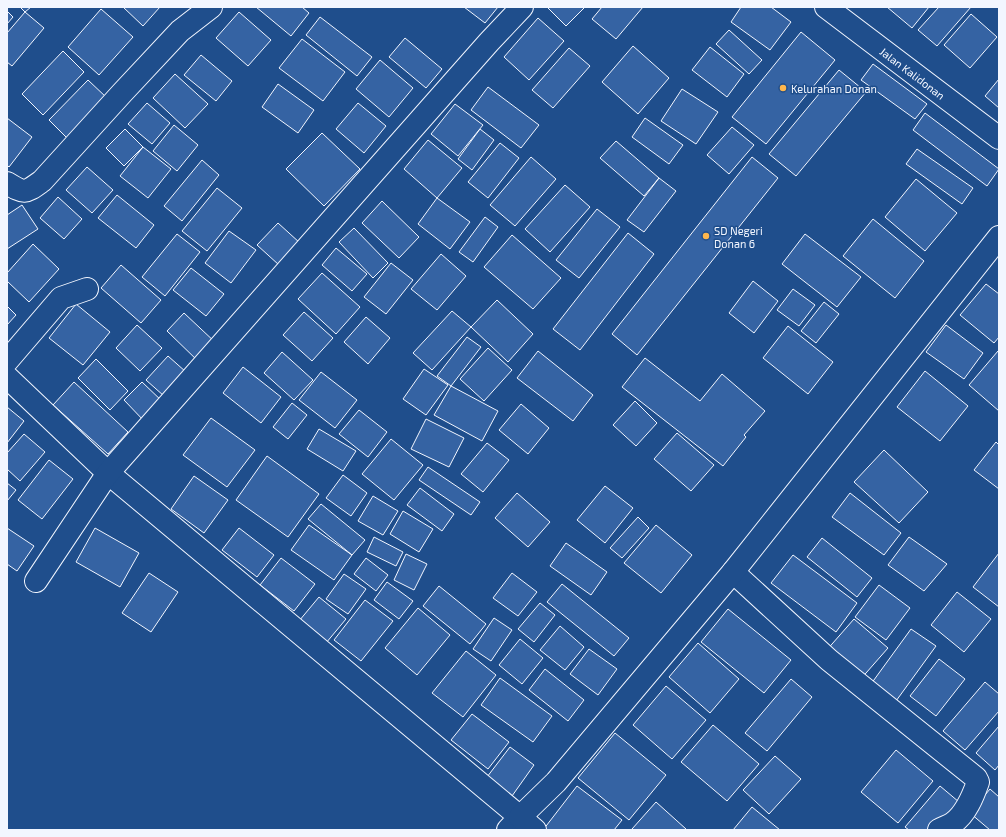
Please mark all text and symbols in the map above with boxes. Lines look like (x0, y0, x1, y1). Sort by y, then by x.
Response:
street label: Jalan Kalidonan (878, 44, 948, 102)
place label: Kelurahan Donan (791, 82, 877, 95)
marker: Kelurahan Donan (778, 83, 788, 93)
place label: SD Negeri Donan 6 (714, 224, 763, 250)
marker: SD Negeri Donan 6 (701, 231, 711, 241)

